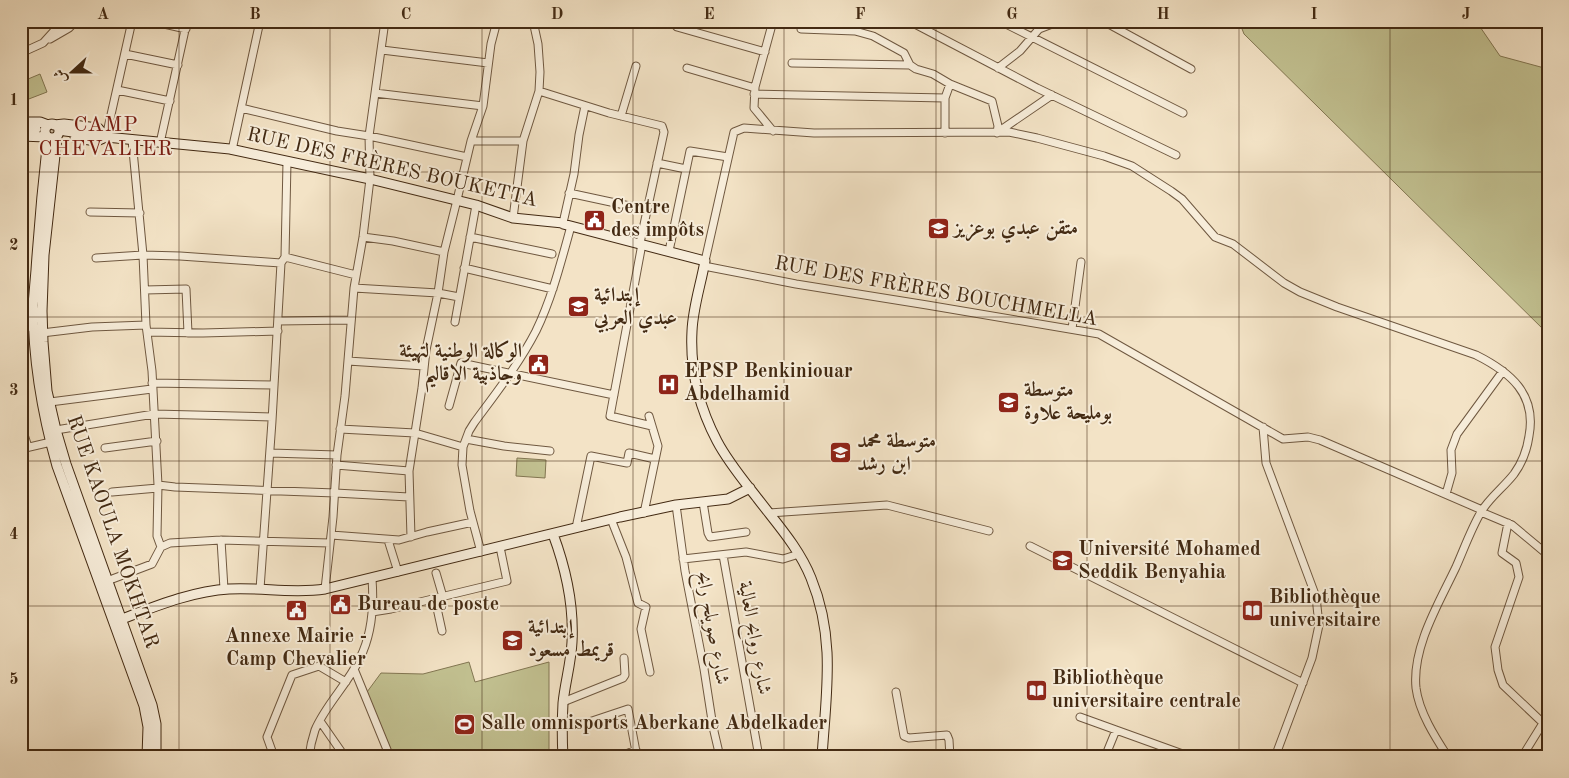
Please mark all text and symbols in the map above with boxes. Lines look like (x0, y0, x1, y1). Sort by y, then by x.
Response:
text: A (97, 7, 109, 23)
text: B (249, 7, 261, 23)
text: C (401, 7, 411, 23)
text: D (551, 7, 563, 23)
text: E (703, 7, 715, 23)
text: F (855, 7, 866, 23)
text: G (1006, 7, 1018, 23)
text: H (1156, 7, 1170, 23)
text: I (1310, 7, 1318, 23)
text: J (1462, 7, 1471, 23)
north arrow (48, 48, 98, 98)
text: ش (52, 67, 70, 85)
text: 1 (9, 93, 19, 109)
district label: CAMP CHEVALIER (38, 115, 174, 160)
street label: RUE DES FRÈRES BOUKETTA (245, 122, 540, 211)
place label: Centre des impôts (611, 198, 704, 241)
public building icon: Centre des impôts (583, 208, 607, 232)
school or university icon: متقن عبدي بوعزيز (926, 217, 950, 241)
place label: متقن عبدي بوعزيز (952, 219, 1078, 244)
text: 2 (9, 238, 19, 254)
street label: RUE DES FRÈRES BOUCHMELLA (773, 251, 1100, 330)
place label: إبتدائية عبدي العربي (593, 286, 677, 334)
school or university icon: إبتدائية عبدي العربي (566, 295, 590, 319)
place label: الوكالة الوطنية لتهيئة وجاذبية الاقاليم (399, 340, 522, 393)
public building icon: الوكالة الوطنية لتهيئة وجاذبية الاقاليم (526, 352, 550, 376)
place label: EPSP Benkiniouar Abdelhamid (684, 362, 853, 405)
hospital icon: EPSP Benkiniouar Abdelhamid (656, 372, 680, 396)
place label: متوسطة بومليحة علاوة (1024, 381, 1112, 425)
text: 3 (9, 383, 19, 399)
school or university icon: متوسطة بومليحة علاوة (996, 390, 1020, 414)
street label: RUE KAOULA MOKHTAR (63, 413, 161, 651)
place label: متوسطة محمد ابن رشد (857, 432, 936, 475)
school or university icon: متوسطة محمد ابن رشد (829, 441, 853, 465)
text: 4 (9, 527, 19, 543)
place label: Université Mohamed Seddik Benyahia (1078, 540, 1261, 583)
school or university icon: Université Mohamed Seddik Benyahia (1050, 549, 1074, 573)
street label: شارع صويلح رابح (686, 570, 732, 687)
street label: شارع روابح العالية (728, 580, 774, 697)
place label: Bibliothèque universitaire (1269, 588, 1381, 631)
public building icon: Bureau de poste (329, 593, 353, 617)
place label: Bureau de poste (357, 595, 499, 615)
library icon: Bibliothèque universitaire (1241, 598, 1265, 622)
public building icon: Annexe Mairie - Camp Chevalier (284, 599, 308, 623)
place label: إبتدائية قريمط مسعود (528, 618, 614, 662)
place label: Annexe Mairie - Camp Chevalier (225, 627, 367, 670)
school or university icon: إبتدائية قريمط مسعود (500, 628, 524, 652)
place label: Bibliothèque universitaire centrale (1052, 669, 1241, 712)
text: 5 (9, 672, 19, 688)
library icon: Bibliothèque universitaire centrale (1024, 679, 1048, 703)
sports icon: Salle omnisports Aberkane Abdelkader (453, 712, 477, 736)
place label: Salle omnisports Aberkane Abdelkader (481, 714, 828, 734)

